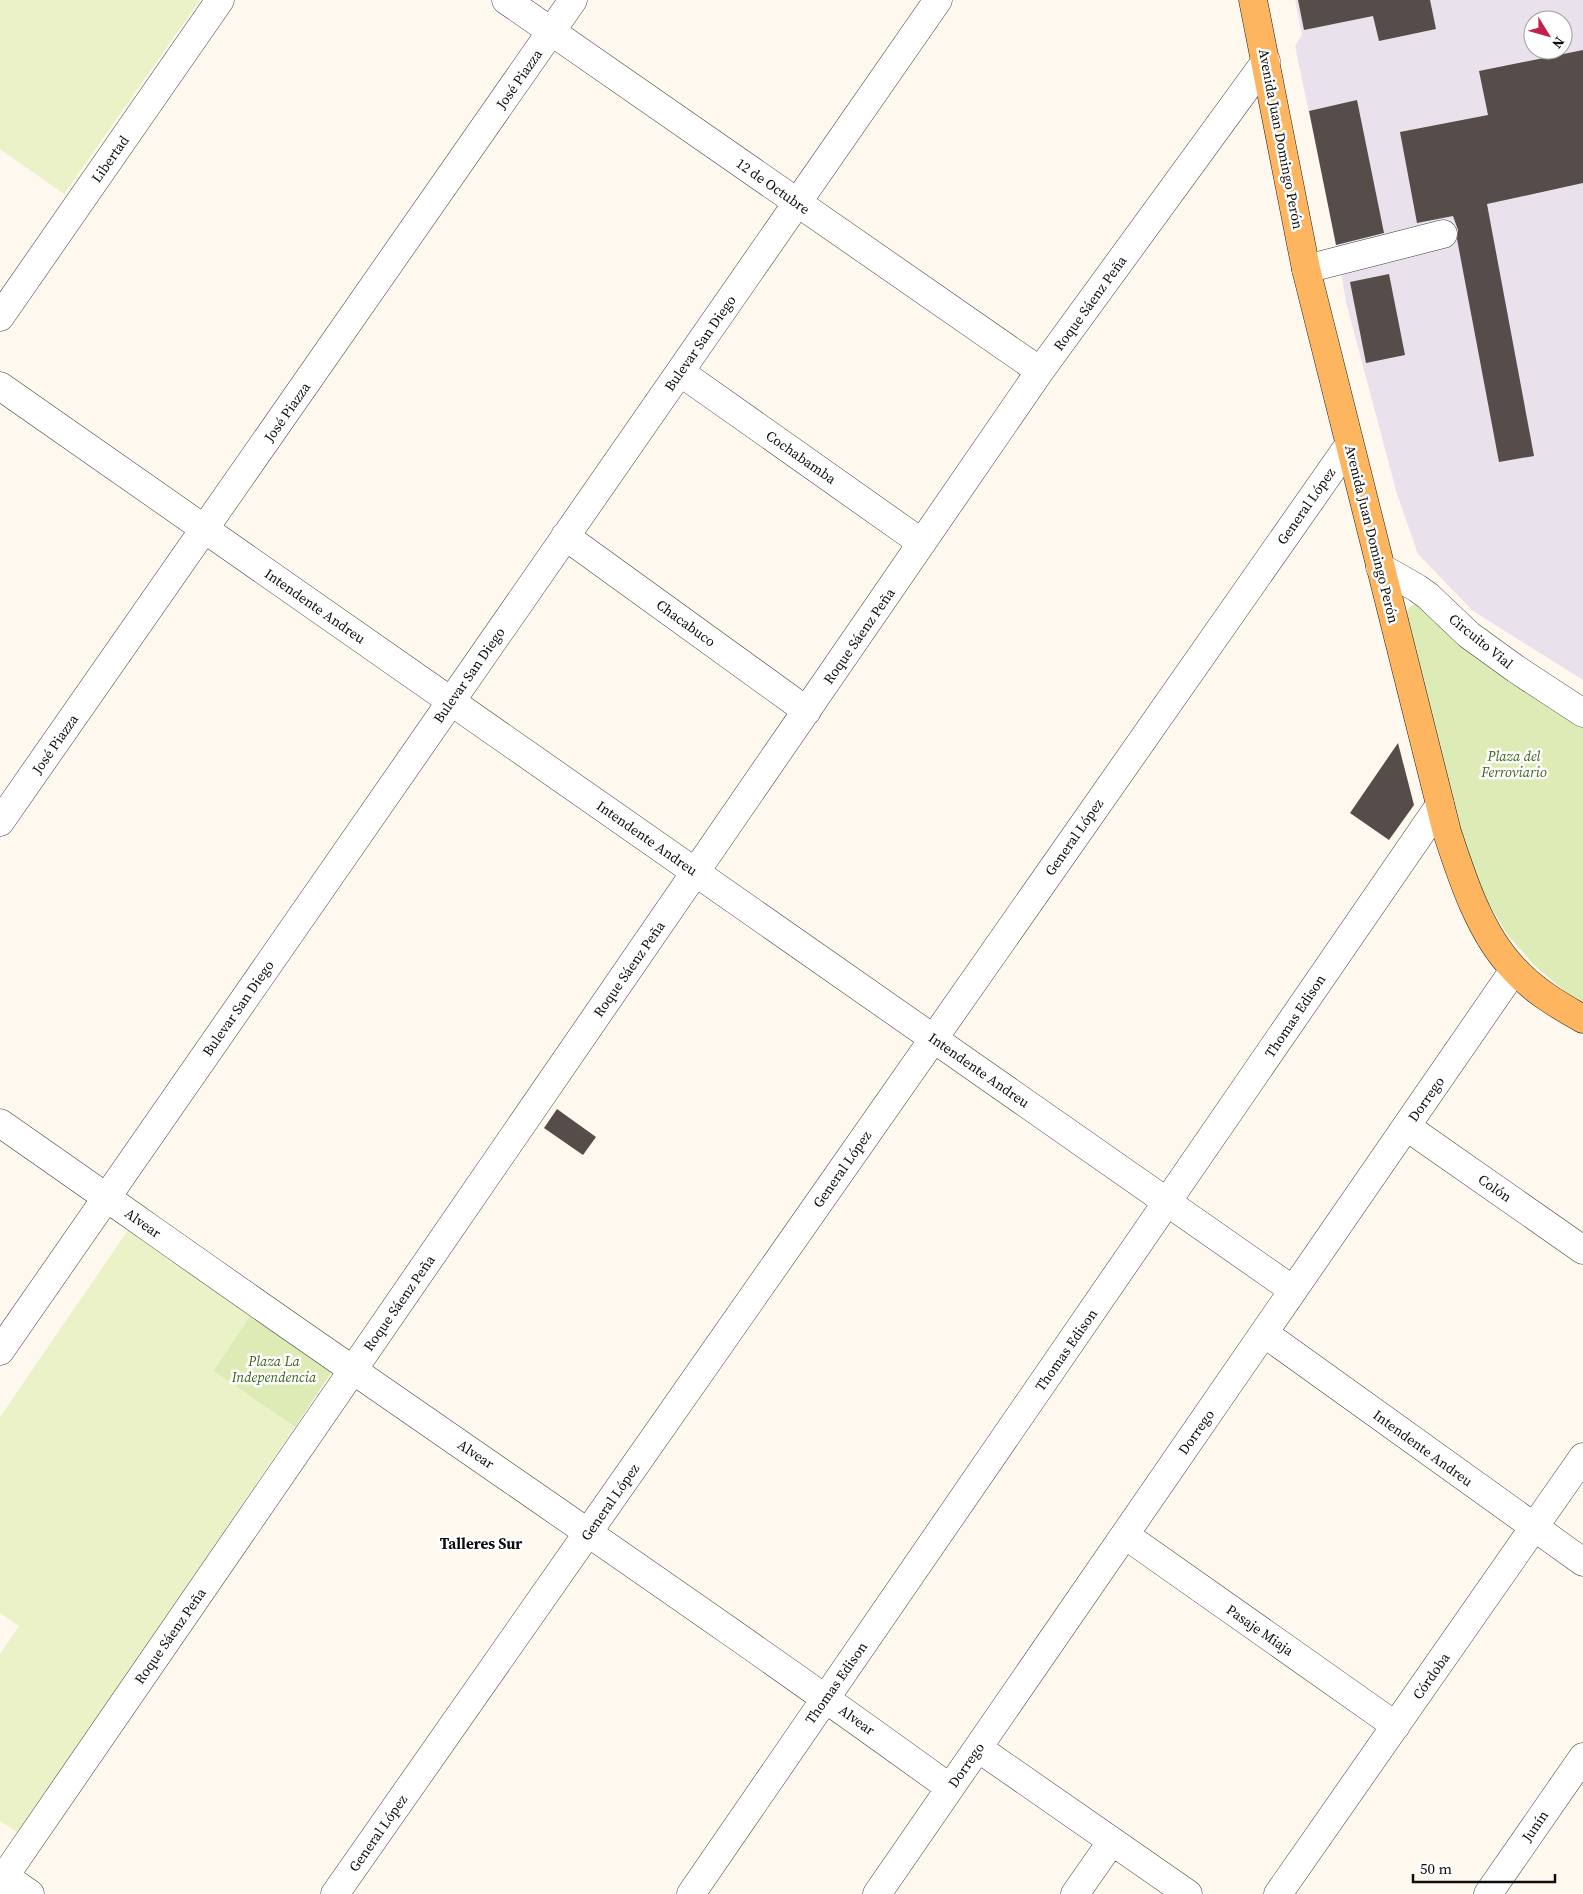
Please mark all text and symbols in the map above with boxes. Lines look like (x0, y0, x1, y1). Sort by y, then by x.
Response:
north arrow (1523, 10, 1573, 60)
text: N (1547, 33, 1569, 53)
street label: José Piazza (491, 44, 547, 114)
street label: Avenida Juan Domingo Perón (1254, 47, 1308, 231)
street label: Libertad (86, 131, 134, 187)
street label: 12 de Octubre (732, 153, 814, 219)
street label: Roque Sáenz Peña (1049, 251, 1132, 355)
street label: Bulevar San Diego (659, 291, 741, 395)
street label: José Piazza (259, 377, 315, 447)
street label: Cochabamba (762, 425, 841, 489)
street label: Avenida Juan Domingo Perón (1340, 443, 1404, 626)
street label: General López (1272, 463, 1340, 549)
street label: Intendente Andreu (261, 564, 369, 648)
street label: Roque Sáenz Peña (818, 583, 900, 688)
street label: Chacabuco (652, 595, 720, 651)
street label: Circuito Vial (1445, 609, 1517, 673)
street label: Bulevar San Diego (428, 623, 510, 727)
street label: José Piazza (27, 709, 83, 779)
park label: Plaza del Ferroviario (1480, 746, 1547, 782)
street label: General López (1040, 794, 1108, 880)
street label: Intendente Andreu (593, 796, 701, 880)
street label: Roque Sáenz Peña (588, 916, 670, 1021)
street label: Bulevar San Diego (197, 956, 279, 1060)
street label: Thomas Edison (1260, 970, 1331, 1062)
street label: Intendente Andreu (925, 1028, 1033, 1112)
street label: Dorrego (1403, 1072, 1449, 1126)
street label: General López (808, 1126, 876, 1212)
street label: Colón (1474, 1169, 1516, 1207)
street label: Alvear (121, 1203, 165, 1243)
street label: Roque Sáenz Peña (358, 1250, 440, 1355)
street label: Thomas Edison (1030, 1304, 1102, 1395)
park label: Plaza La Independencia (231, 1351, 317, 1387)
street label: Dorrego (1173, 1405, 1219, 1459)
street label: Intendente Andreu (1369, 1405, 1477, 1491)
street label: Alvear (454, 1434, 498, 1474)
street label: General López (576, 1459, 644, 1545)
district label: Talleres Sur (440, 1533, 522, 1554)
street label: Roque Sáenz Peña (129, 1583, 211, 1688)
street label: Pasaje Miaja (1222, 1599, 1298, 1661)
street label: Thomas Edison (800, 1637, 872, 1728)
street label: Córdoba (1408, 1648, 1455, 1703)
street label: Alvear (835, 1700, 879, 1740)
street label: Dorrego (943, 1738, 989, 1792)
street label: General López (344, 1790, 412, 1876)
street label: Junín (1516, 1806, 1553, 1847)
scale bar (1413, 1852, 1556, 1884)
text: 50 m (1420, 1858, 1452, 1879)

